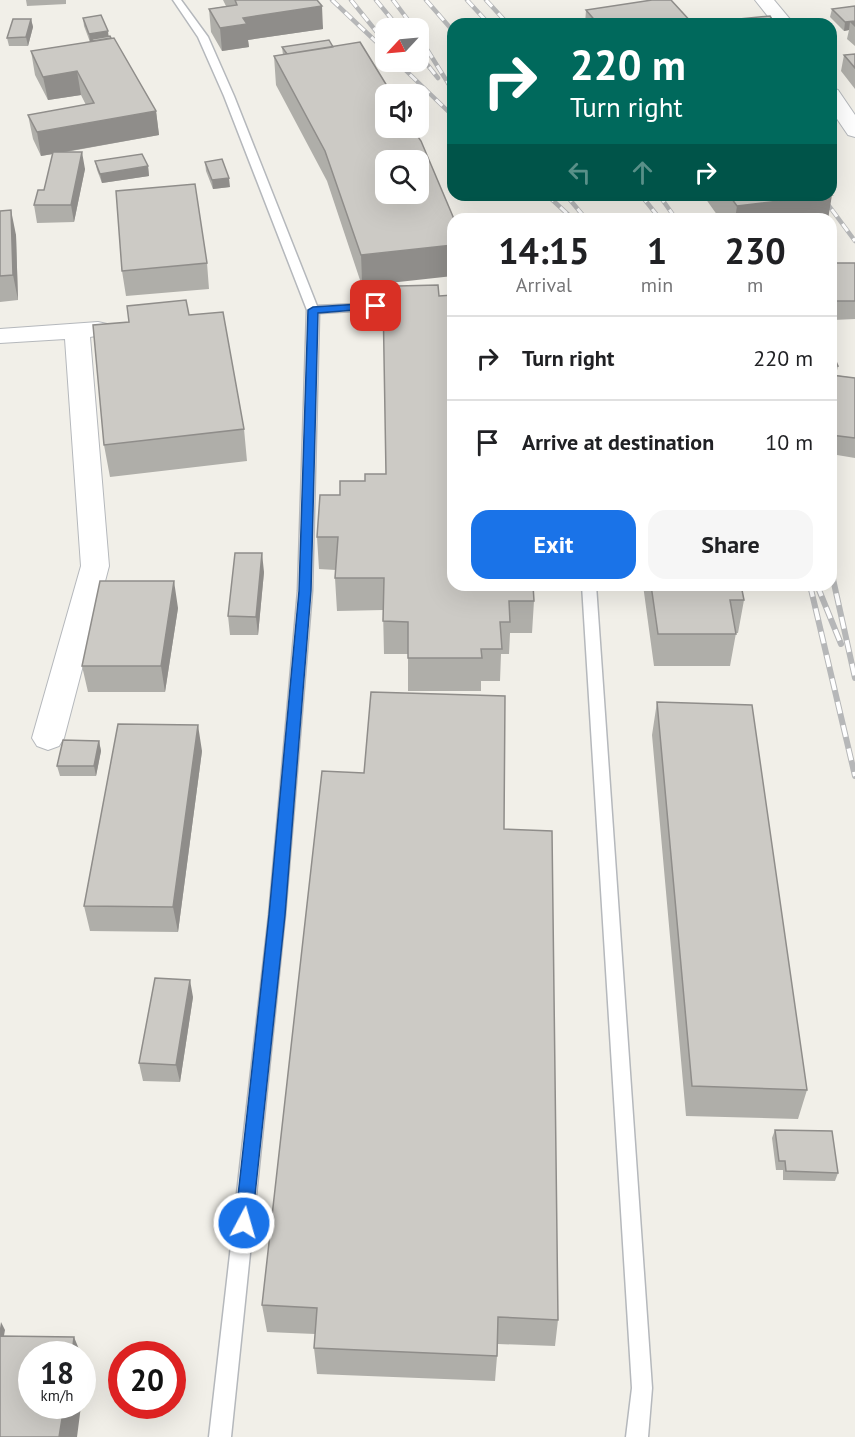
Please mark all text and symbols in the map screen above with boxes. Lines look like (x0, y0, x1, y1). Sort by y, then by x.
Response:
north arrow (375, 18, 429, 72)
map controls (375, 18, 429, 204)
text: 220 m (570, 37, 686, 92)
icon: right (471, 42, 549, 120)
button: sound (375, 84, 429, 138)
text: Turn right (570, 90, 683, 124)
button: search (375, 150, 429, 204)
icon: left (563, 156, 596, 189)
icon: ahead (626, 156, 659, 189)
icon: right (689, 156, 722, 189)
text: 14:15 (498, 227, 590, 274)
text: 1 (647, 227, 667, 274)
text: 230 (725, 227, 786, 274)
text: Arrival (516, 272, 572, 298)
text: min (641, 272, 673, 298)
text: m (747, 272, 763, 298)
pin (350, 280, 401, 331)
icon: arrive (359, 289, 392, 322)
icon: right (471, 342, 504, 375)
text: Turn right (522, 344, 614, 372)
text: 220 m (753, 344, 813, 372)
icon: arrive (471, 426, 504, 459)
text: Arrive at destination (522, 428, 714, 456)
text: 10 m (765, 428, 813, 456)
button: Exit (471, 510, 636, 579)
button: Share (648, 510, 813, 579)
position arrow (212, 1191, 276, 1255)
speed limit sign: 20 (108, 1341, 186, 1419)
text: 18 (40, 1353, 74, 1392)
text: km/h (41, 1386, 73, 1405)

